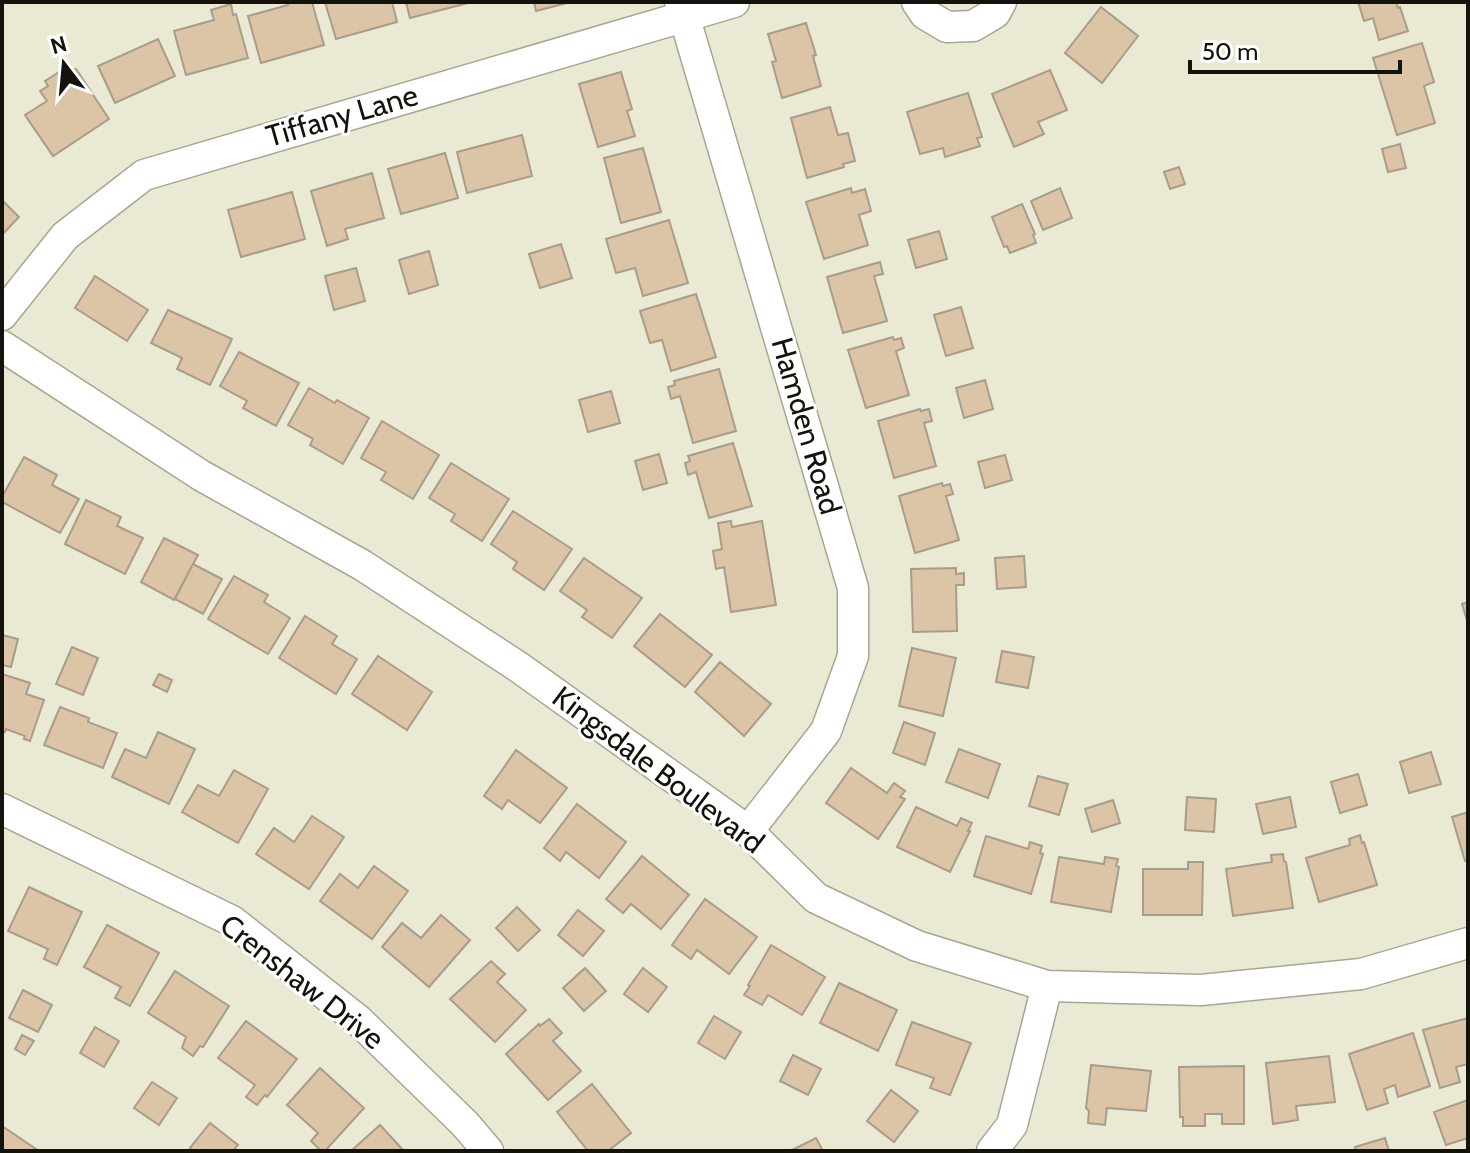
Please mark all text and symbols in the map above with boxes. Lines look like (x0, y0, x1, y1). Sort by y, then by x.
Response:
north arrow (24, 24, 104, 104)
scale bar (1190, 24, 1400, 74)
text: N (47, 30, 70, 60)
text: 50 m (1202, 37, 1258, 66)
street label: Tiffany Lane (262, 76, 422, 155)
street label: Hamden Road (764, 333, 849, 519)
street label: Kingsdale Boulevard (545, 678, 771, 861)
street label: Crenshaw Drive (213, 906, 392, 1057)

